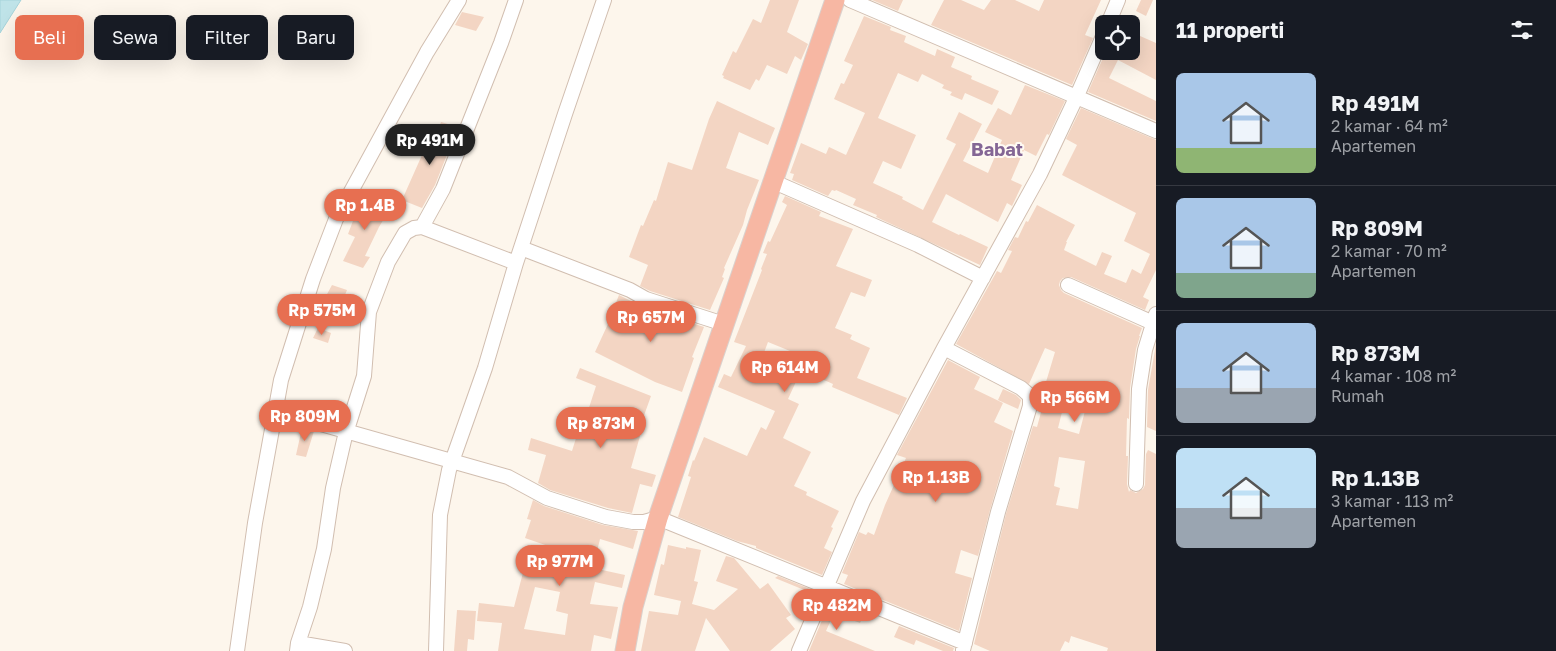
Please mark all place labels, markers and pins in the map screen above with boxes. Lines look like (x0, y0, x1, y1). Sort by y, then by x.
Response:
pin: Rp 491M (384, 124, 476, 166)
pin: Rp 1.4B (319, 188, 411, 231)
pin: Rp 575M (276, 294, 368, 336)
pin: Rp 657M (605, 300, 697, 343)
pin: Rp 614M (739, 350, 831, 393)
pin: Rp 566M (1029, 380, 1121, 423)
pin: Rp 809M (259, 400, 351, 442)
pin: Rp 873M (555, 406, 647, 449)
pin: Rp 1.13B (884, 460, 988, 503)
pin: Rp 977M (514, 544, 606, 587)
pin: Rp 482M (791, 588, 883, 631)

